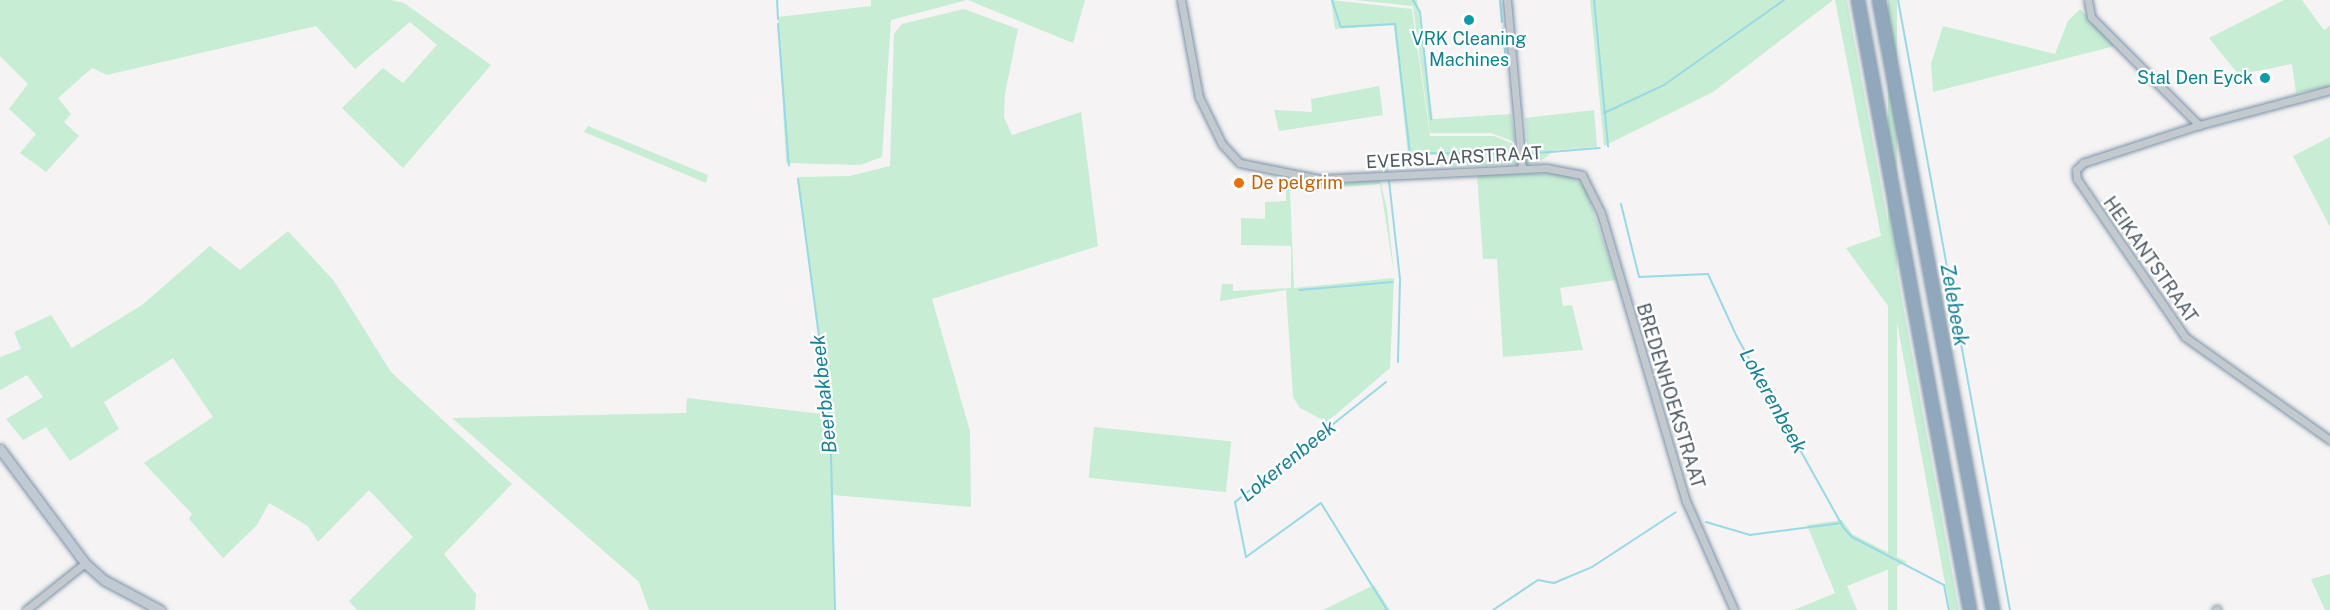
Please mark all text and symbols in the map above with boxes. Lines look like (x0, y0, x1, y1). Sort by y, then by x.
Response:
marker: VRK Cleaning Machines (1462, 13, 1476, 27)
place label: VRK Cleaning Machines (1412, 29, 1526, 72)
place label: Stal Den Eyck (2137, 67, 2253, 89)
marker: Stal Den Eyck (2258, 71, 2272, 85)
street label: EVERSLAARSTRAAT (1365, 143, 1543, 173)
place label: De pelgrim (1251, 172, 1343, 194)
marker: De pelgrim (1232, 176, 1246, 190)
street label: HEIKANTSTRAAT (2098, 193, 2202, 327)
water label: Zelebeek (1935, 262, 1973, 348)
street label: BREDENHOEKSTRAAT (1632, 301, 1708, 491)
water label: Beerbakbeek (806, 333, 842, 455)
water label: Lokerenbeek (1734, 344, 1812, 458)
water label: Lokerenbeek (1235, 415, 1341, 507)

